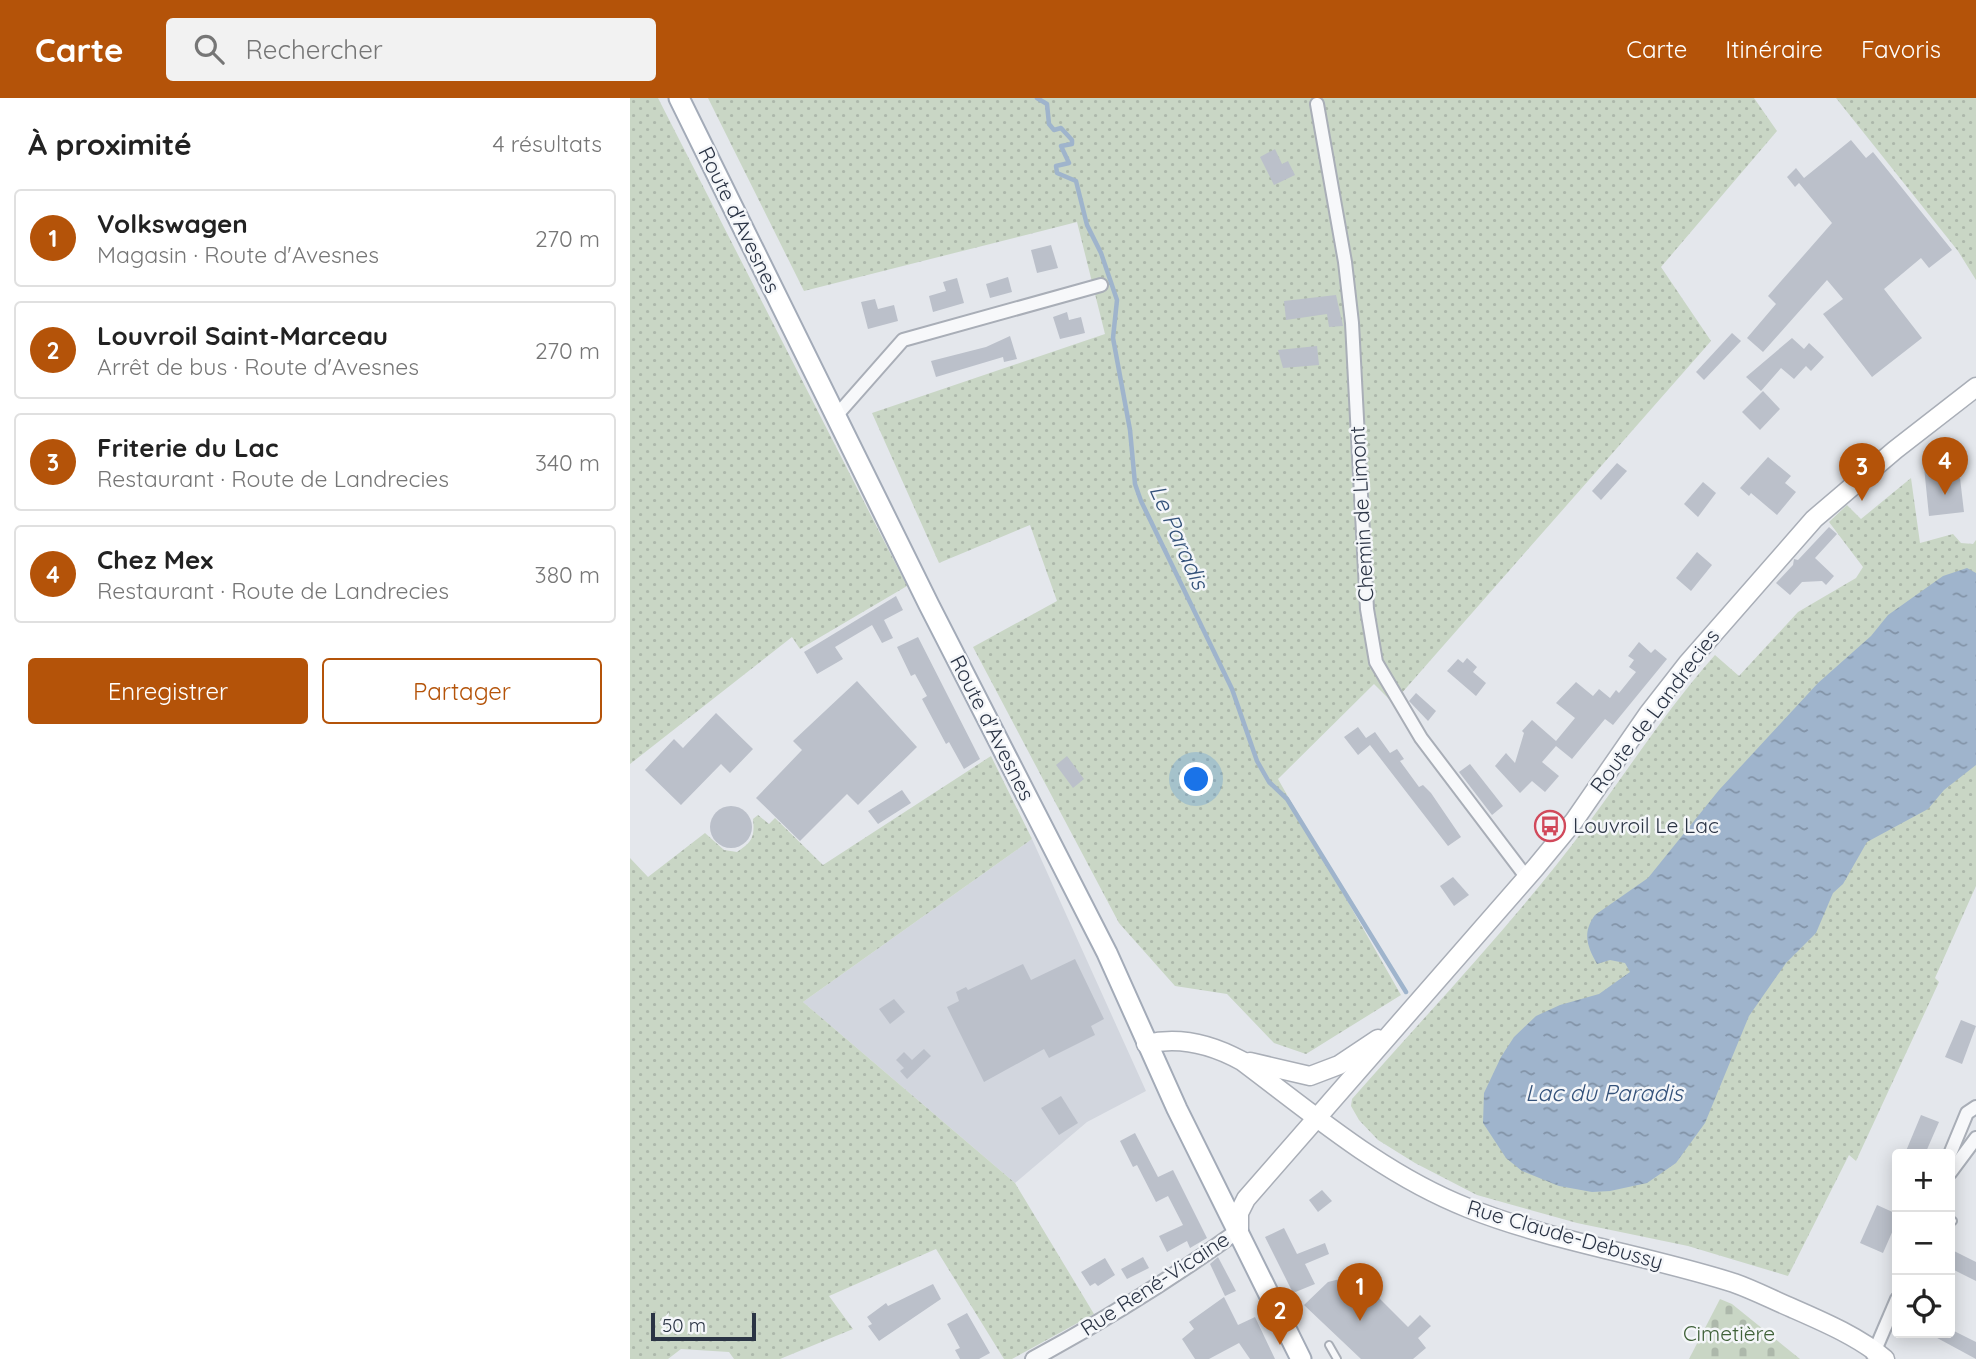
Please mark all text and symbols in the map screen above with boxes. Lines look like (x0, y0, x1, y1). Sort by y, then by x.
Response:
search box (166, 18, 656, 81)
text: Carte (35, 29, 124, 70)
icon: search (190, 30, 228, 68)
text: Rechercher (246, 33, 383, 66)
text: Carte (1626, 34, 1687, 64)
text: Itinéraire (1725, 34, 1823, 64)
text: Favoris (1861, 34, 1941, 64)
text: À proximité (28, 125, 192, 163)
text: 4 résultats (492, 129, 602, 158)
street label: Route d'Avesnes (693, 142, 787, 297)
text: Volkswagen (97, 207, 248, 240)
text: 1 (49, 224, 57, 253)
text: 270 m (535, 224, 600, 253)
text: Magasin · Route d'Avesnes (97, 240, 379, 269)
text: Louvroil Saint-Marceau (97, 319, 388, 352)
text: 2 (46, 336, 60, 365)
text: 270 m (535, 336, 600, 365)
text: Arrêt de bus · Route d'Avesnes (97, 352, 419, 381)
street label: Chemin de Limont (1343, 425, 1379, 603)
text: Friterie du Lac (97, 431, 278, 464)
pin: 4 (1922, 437, 1968, 495)
pin: 3 (1839, 443, 1885, 501)
text: 3 (47, 448, 59, 477)
text: 340 m (535, 448, 600, 477)
text: Restaurant · Route de Landrecies (97, 464, 449, 493)
water label: Le Paradis (1144, 480, 1216, 596)
text: Chez Mex (97, 543, 213, 576)
text: 4 (46, 560, 60, 589)
text: 380 m (535, 560, 600, 589)
text: Restaurant · Route de Landrecies (97, 576, 449, 605)
street label: Route de Landrecies (1584, 623, 1724, 798)
street label: Route d'Avesnes (945, 651, 1041, 805)
button: Enregistrer (28, 658, 308, 724)
button: Partager (322, 658, 602, 724)
your location (1179, 762, 1213, 796)
bus stop icon: Louvroil Le Lac (1533, 809, 1567, 843)
place label: Louvroil Le Lac (1573, 812, 1719, 838)
water label: Lac du Paradis (1525, 1078, 1685, 1107)
map controls (1892, 1149, 1955, 1338)
button: + (1892, 1149, 1955, 1212)
street label: Rue Claude-Debussy (1464, 1194, 1666, 1274)
button: − (1892, 1212, 1955, 1275)
street label: Rue René-Vicaine (1075, 1225, 1234, 1341)
pin: 1 (1337, 1263, 1383, 1321)
button: locate (1892, 1275, 1955, 1338)
pin: 2 (1257, 1287, 1303, 1345)
scale bar (651, 1310, 756, 1342)
text: 50 m (662, 1313, 706, 1337)
park label: Cimetière (1683, 1320, 1775, 1346)

